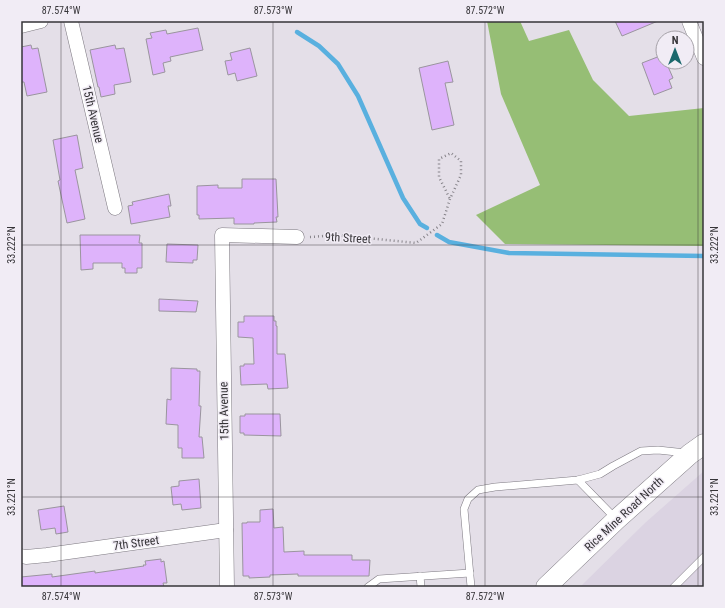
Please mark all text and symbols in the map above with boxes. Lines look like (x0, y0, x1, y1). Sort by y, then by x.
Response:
text: 87.574°W (42, 5, 81, 16)
text: 87.573°W (254, 5, 293, 16)
text: 87.572°W (466, 5, 505, 16)
north arrow (655, 30, 695, 70)
text: N (672, 34, 679, 47)
street label: 15th Avenue (80, 84, 106, 144)
text: 33.222°N (6, 226, 17, 264)
text: 33.222°N (709, 226, 720, 264)
street label: 9th Street (325, 230, 372, 246)
street label: 15th Avenue (216, 381, 232, 440)
street label: Rice Mine Road North (582, 474, 666, 554)
text: 33.221°N (6, 478, 17, 516)
text: 33.221°N (709, 478, 720, 516)
street label: 7th Street (112, 533, 160, 553)
text: 87.574°W (42, 591, 81, 602)
text: 87.573°W (254, 591, 293, 602)
text: 87.572°W (466, 591, 505, 602)

